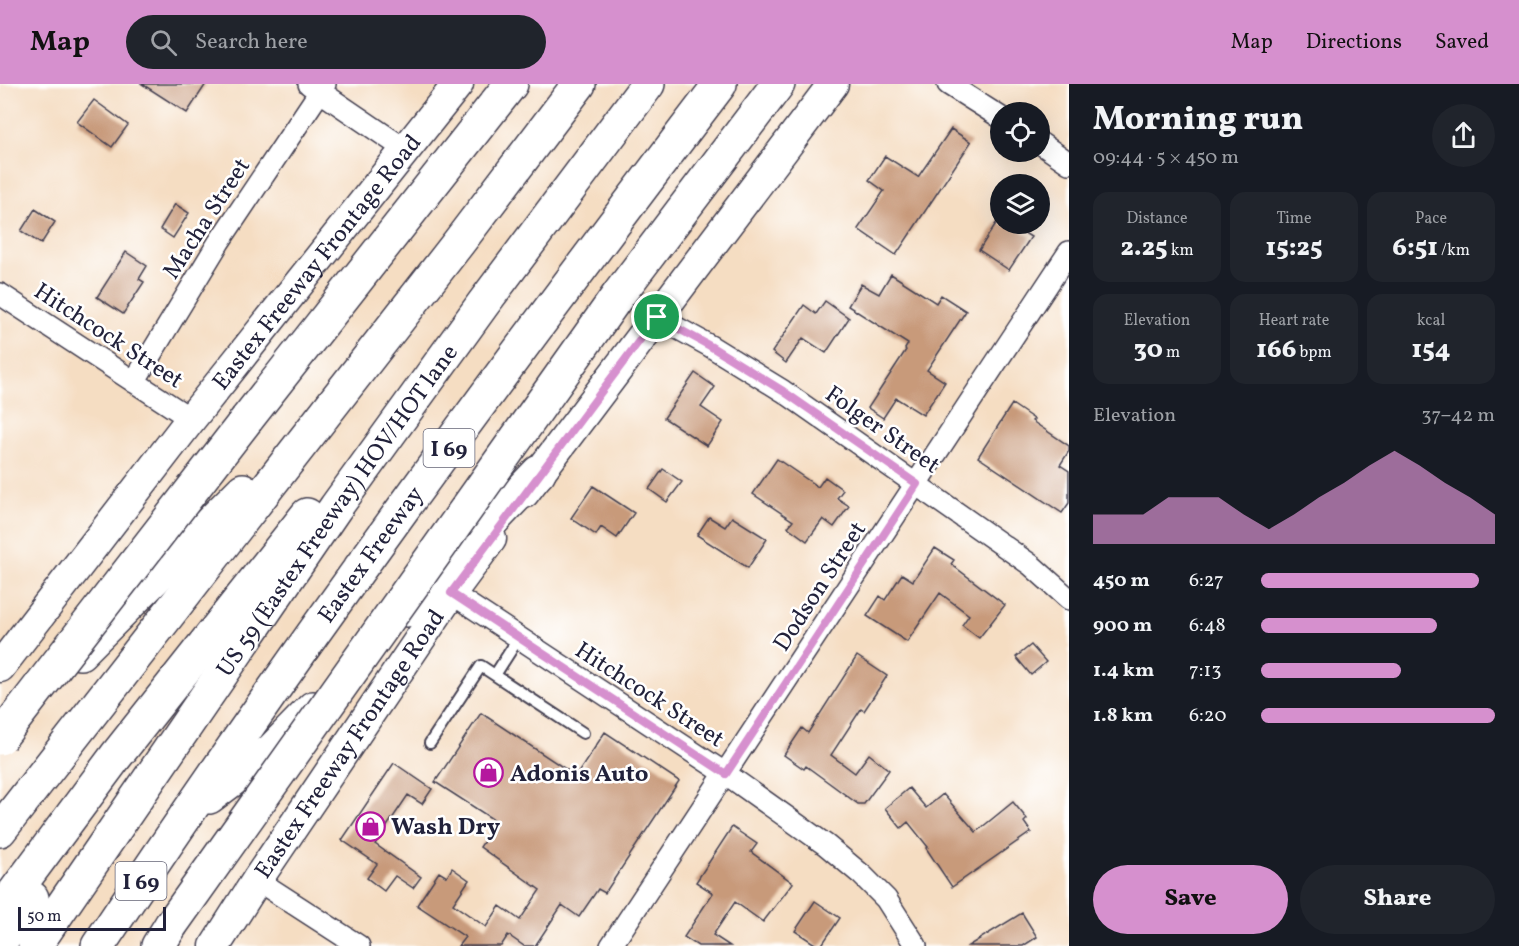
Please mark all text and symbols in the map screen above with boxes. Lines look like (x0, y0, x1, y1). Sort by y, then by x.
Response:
search box (126, 15, 546, 69)
text: Map (30, 23, 90, 62)
icon: search (147, 26, 180, 59)
text: Search here (195, 27, 308, 58)
text: Map (1231, 28, 1273, 57)
text: Directions (1306, 28, 1402, 57)
text: Saved (1435, 28, 1489, 57)
text: Morning run (1093, 98, 1303, 144)
map controls (990, 102, 1050, 234)
button: locate (990, 102, 1050, 162)
button: share (1432, 104, 1495, 167)
street label: Eastex Freeway Frontage Road (205, 128, 430, 398)
text: 09:44 · 5 × 450 m (1093, 144, 1239, 172)
street label: Macha Street (156, 152, 260, 286)
button: layers (990, 174, 1050, 234)
text: Distance (1126, 208, 1188, 230)
text: Time (1276, 208, 1312, 230)
text: Pace (1415, 208, 1447, 230)
text: 2.25 (1120, 230, 1167, 266)
text: 15:25 (1266, 230, 1322, 266)
text: 6:51 (1392, 230, 1438, 266)
text: km (1167, 240, 1194, 262)
text: /km (1438, 240, 1470, 262)
street label: Hitchcock Street (26, 275, 189, 398)
pin (631, 291, 682, 342)
icon: arrive (640, 300, 673, 333)
text: Elevation (1124, 310, 1190, 332)
text: Heart rate (1259, 310, 1329, 332)
text: kcal (1417, 310, 1445, 332)
text: 30 (1134, 332, 1163, 368)
text: 166 (1256, 332, 1296, 368)
text: 154 (1412, 332, 1450, 368)
street label: US 59 (Eastex Freeway) HOV/HOT lane (210, 340, 464, 684)
text: m (1163, 342, 1180, 364)
text: bpm (1296, 342, 1332, 364)
street label: Folger Street (817, 378, 946, 483)
text: Elevation (1093, 402, 1176, 430)
text: 37–42 m (1421, 402, 1495, 430)
road number: I 69 (424, 429, 474, 467)
street label: Eastex Freeway (312, 480, 430, 628)
street label: Dodson Street (766, 515, 875, 659)
text: 450 m (1093, 567, 1150, 595)
text: 6:27 (1189, 567, 1224, 595)
street label: Eastex Freeway Frontage Road (248, 603, 454, 886)
text: 900 m (1093, 612, 1152, 640)
text: 6:48 (1189, 612, 1226, 640)
street label: Hitchcock Street (567, 634, 730, 757)
text: 1.4 km (1093, 657, 1154, 685)
text: 7:13 (1189, 657, 1221, 685)
text: 1.8 km (1093, 702, 1153, 730)
text: 6:20 (1189, 702, 1226, 730)
shop icon: Adonis Auto (473, 757, 505, 789)
place label: Adonis Auto (510, 758, 648, 792)
shop icon: Wash Dry (354, 810, 386, 842)
place label: Wash Dry (391, 811, 501, 845)
road number: I 69 (116, 862, 166, 900)
button: Save (1093, 865, 1288, 934)
button: Share (1300, 865, 1495, 934)
scale bar (18, 904, 166, 932)
text: 50 m (27, 906, 61, 928)

